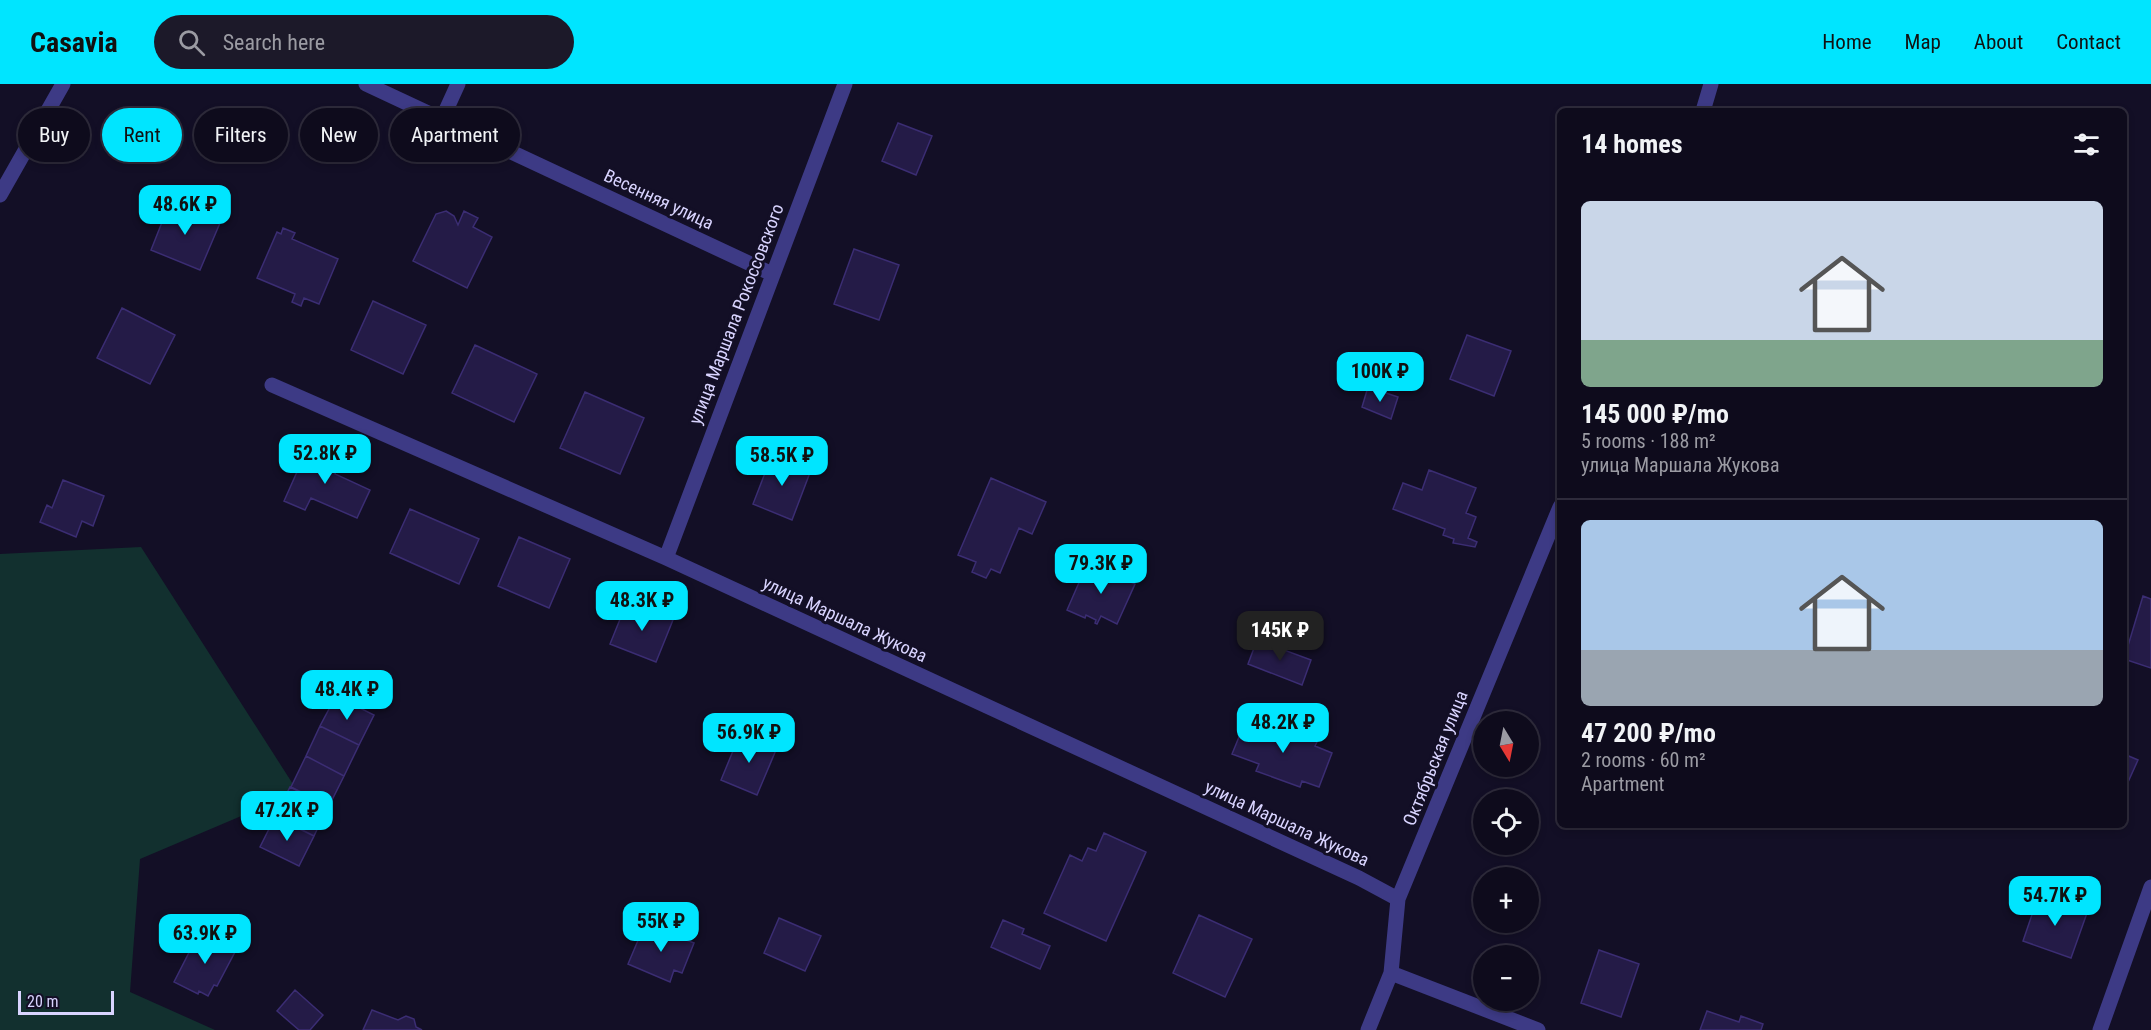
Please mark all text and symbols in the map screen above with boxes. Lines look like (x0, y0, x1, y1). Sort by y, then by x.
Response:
search box (154, 15, 574, 69)
text: Casavia (30, 26, 118, 59)
icon: search (175, 26, 208, 59)
text: Search here (223, 30, 325, 55)
text: Home (1822, 30, 1872, 54)
text: Map (1905, 30, 1941, 54)
text: About (1974, 30, 2023, 54)
text: Contact (2056, 30, 2121, 54)
chip: Buy (18, 108, 90, 162)
chip: Rent (102, 108, 182, 162)
chip: Filters (194, 108, 288, 162)
chip: New (300, 108, 378, 162)
chip: Apartment (390, 108, 520, 162)
icon: filters (2070, 128, 2103, 161)
text: 14 homes (1581, 129, 1683, 159)
street label: Весенняя улица (601, 164, 717, 234)
pin: 48.6K ₽ (130, 185, 240, 236)
text: 48.6K ₽ (153, 192, 217, 216)
street label: улица Маршала Рокоссовского (684, 201, 788, 427)
icon: home (1788, 240, 1896, 348)
pin: 100K ₽ (1331, 352, 1429, 403)
text: 100K ₽ (1351, 359, 1409, 383)
text: 145 000 ₽/mo (1581, 399, 1729, 429)
text: 5 rooms · 188 m² (1581, 429, 1716, 453)
pin: 52.8K ₽ (270, 434, 380, 485)
pin: 58.5K ₽ (727, 436, 837, 487)
text: 52.8K ₽ (293, 441, 357, 465)
text: 58.5K ₽ (750, 443, 814, 467)
text: улица Маршала Жукова (1581, 453, 1780, 477)
pin: 79.3K ₽ (1046, 544, 1156, 595)
text: 79.3K ₽ (1069, 551, 1133, 575)
icon: home (1788, 559, 1896, 667)
street label: улица Маршала Жукова (760, 572, 930, 666)
pin: 48.3K ₽ (587, 581, 697, 632)
text: 48.3K ₽ (610, 588, 674, 612)
pin: 145K ₽ (1231, 611, 1329, 662)
text: 145K ₽ (1251, 618, 1309, 642)
pin: 48.4K ₽ (292, 670, 402, 721)
text: 48.4K ₽ (315, 677, 379, 701)
street label: Октябрьская улица (1398, 687, 1472, 829)
pin: 48.2K ₽ (1228, 703, 1338, 754)
text: 48.2K ₽ (1251, 710, 1315, 734)
north arrow (1473, 711, 1539, 777)
map controls (1473, 711, 1539, 1011)
pin: 56.9K ₽ (694, 713, 804, 764)
text: 47 200 ₽/mo (1581, 718, 1716, 748)
text: 56.9K ₽ (717, 720, 781, 744)
text: 2 rooms · 60 m² (1581, 748, 1706, 772)
text: Apartment (1581, 772, 1665, 796)
street label: улица Маршала Жукова (1202, 776, 1372, 870)
button: locate (1473, 789, 1539, 855)
pin: 47.2K ₽ (232, 791, 342, 842)
text: 47.2K ₽ (255, 798, 319, 822)
button: + (1473, 867, 1539, 933)
pin: 54.7K ₽ (2000, 876, 2110, 927)
text: 54.7K ₽ (2023, 883, 2087, 907)
pin: 55K ₽ (619, 902, 703, 953)
text: 55K ₽ (637, 909, 685, 933)
pin: 63.9K ₽ (150, 914, 260, 965)
text: 63.9K ₽ (173, 921, 237, 945)
button: − (1473, 945, 1539, 1011)
scale bar (18, 988, 114, 1016)
text: 20 m (27, 992, 59, 1011)

